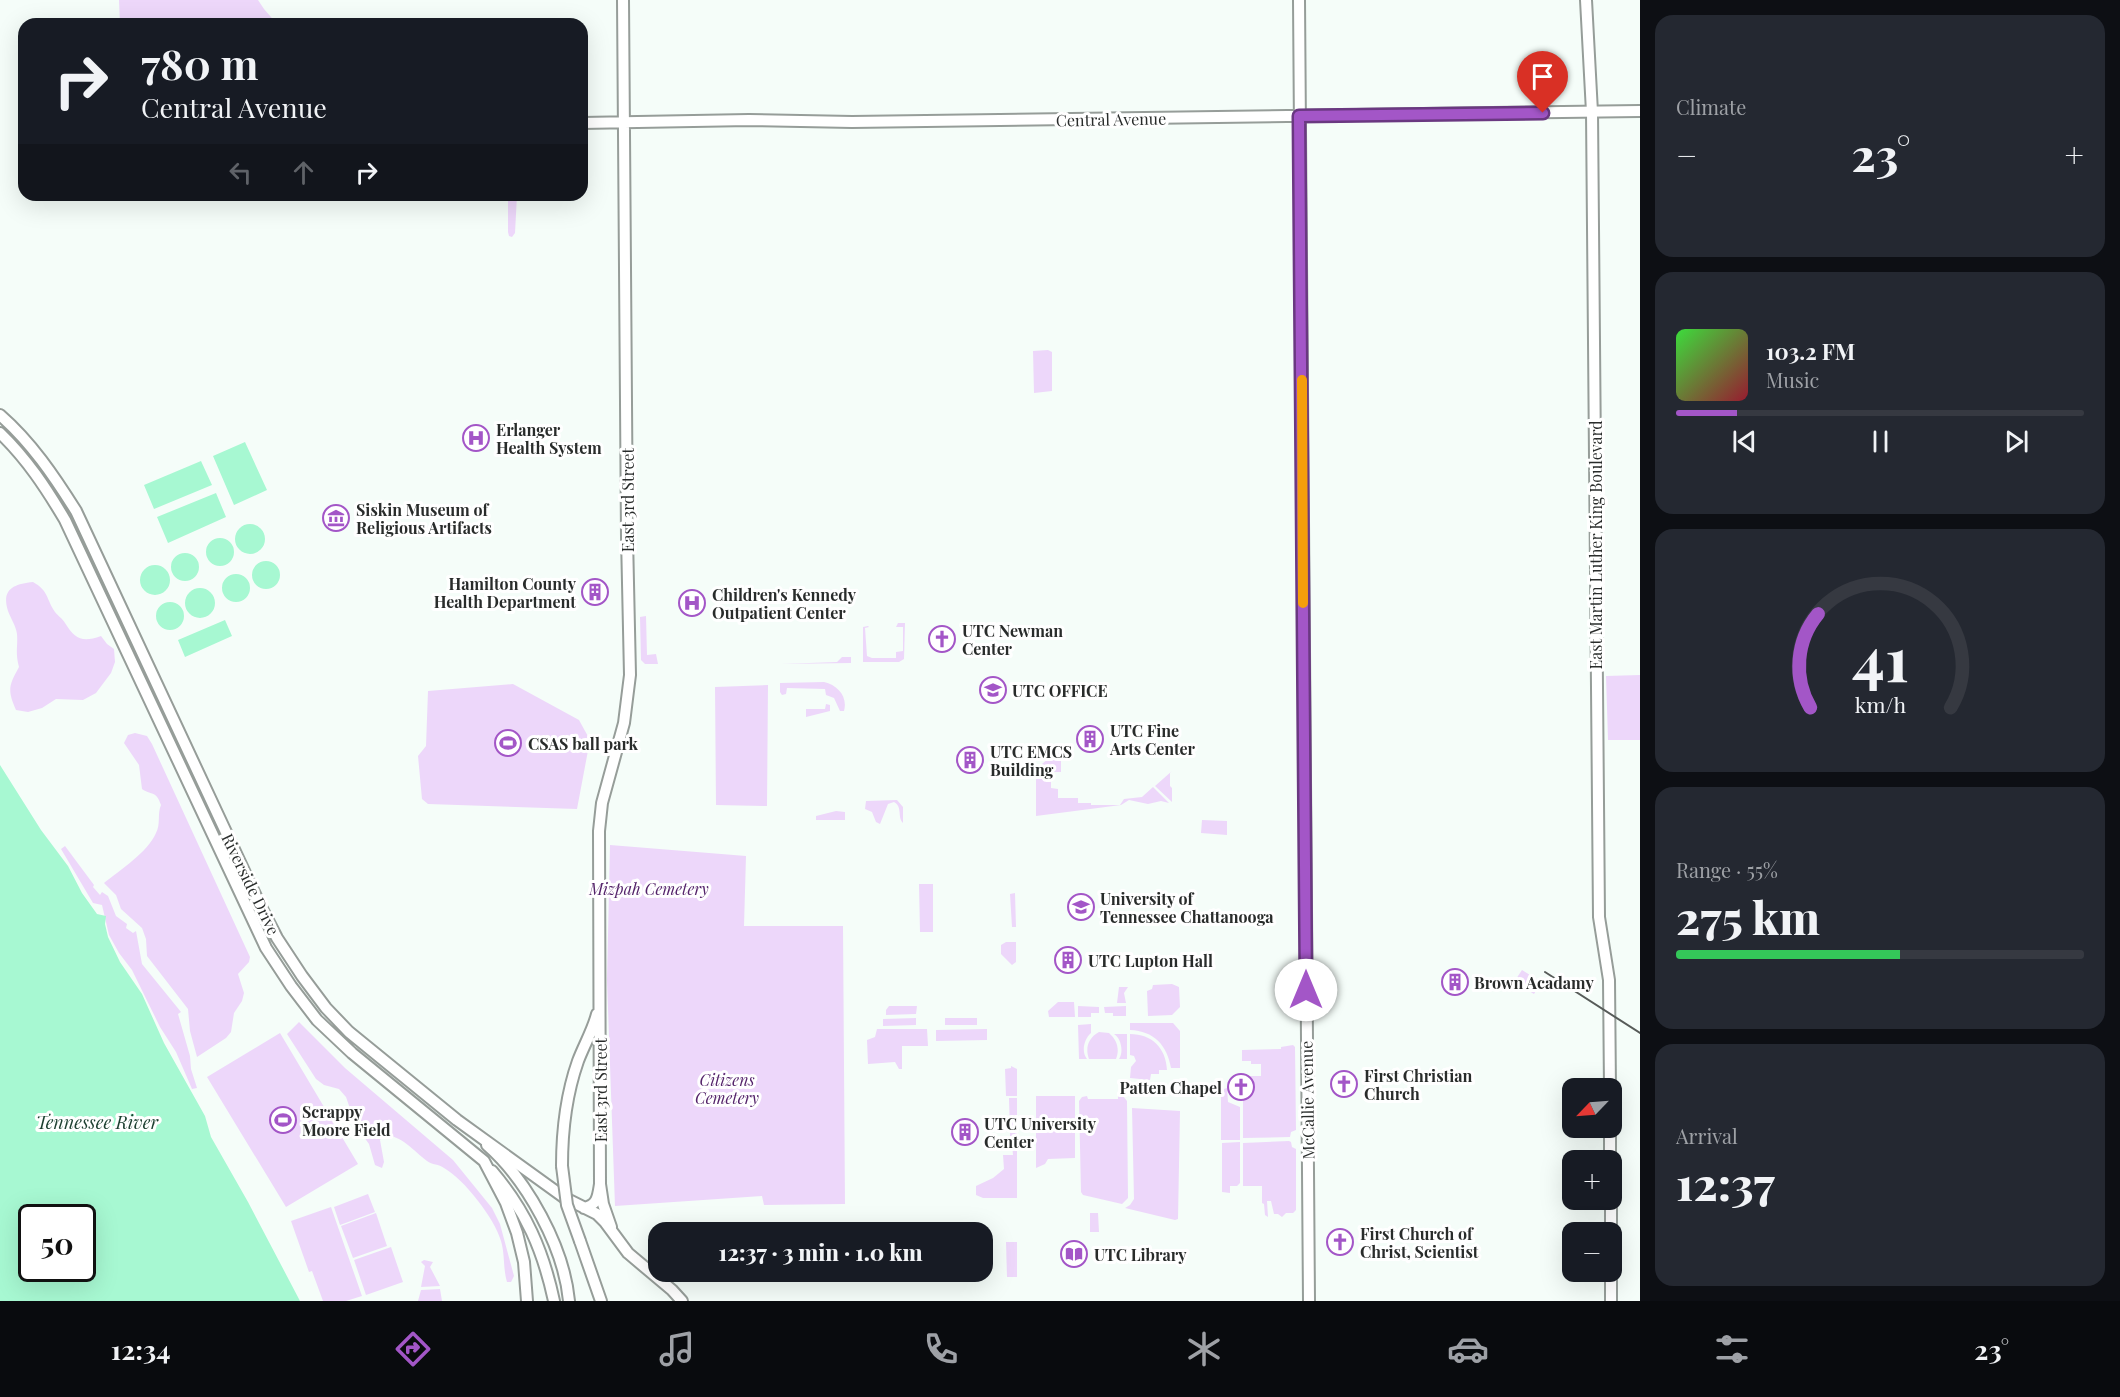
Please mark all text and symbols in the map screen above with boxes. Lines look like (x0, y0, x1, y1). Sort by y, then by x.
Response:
text: 780 m (141, 35, 259, 91)
icon: right (42, 42, 120, 120)
pin (1517, 51, 1568, 113)
icon: arrive (1526, 60, 1559, 93)
text: Central Avenue (141, 89, 327, 125)
text: Climate (1676, 93, 1746, 120)
street label: Central Avenue (1056, 108, 1166, 130)
text: 23° (1851, 123, 1910, 183)
text: − (1676, 132, 1697, 176)
text: + (2065, 132, 2084, 176)
icon: left (224, 156, 257, 189)
icon: ahead (287, 156, 320, 189)
icon: right (350, 156, 383, 189)
text: 103.2 FM (1766, 336, 1855, 366)
text: Music (1766, 366, 1819, 393)
place label: Erlanger Health System (496, 419, 602, 458)
street label: East Martin Luther King Boulevard (1585, 421, 1606, 669)
hospital icon: Erlanger Health System (461, 423, 491, 453)
icon: previous (1728, 425, 1761, 458)
icon: pause (1864, 425, 1897, 458)
icon: next (2000, 425, 2033, 458)
street label: East 3rd Street (617, 447, 638, 552)
place label: Siskin Museum of Religious Artifacts (356, 499, 492, 538)
museum icon: Siskin Museum of Religious Artifacts (321, 503, 351, 533)
place label: Hamilton County Health Department (434, 573, 577, 612)
building icon: Hamilton County Health Department (580, 577, 610, 607)
place label: Children's Kennedy Outpatient Center (712, 584, 857, 623)
hospital icon: Children's Kennedy Outpatient Center (677, 588, 707, 618)
text: 41 (1852, 614, 1908, 698)
place label: UTC Newman Center (962, 620, 1063, 659)
church icon: UTC Newman Center (927, 624, 957, 654)
school or university icon: UTC OFFICE (978, 675, 1008, 705)
place label: UTC OFFICE (1012, 680, 1108, 701)
text: km/h (1854, 690, 1906, 718)
place label: UTC Fine Arts Center (1109, 720, 1196, 759)
building icon: UTC Fine Arts Center (1075, 724, 1105, 754)
sports icon: CSAS ball park (493, 728, 523, 758)
place label: CSAS ball park (528, 733, 639, 754)
place label: UTC EMCS Building (990, 741, 1072, 780)
building icon: UTC EMCS Building (955, 745, 985, 775)
street label: Riverside Drive (217, 830, 285, 938)
text: Range · 55% (1676, 856, 1778, 883)
park label: Mizpah Cemetery (588, 878, 709, 899)
text: 275 km (1676, 886, 1820, 946)
place label: University of Tennessee Chattanooga (1100, 888, 1274, 927)
school or university icon: University of Tennessee Chattanooga (1066, 892, 1096, 922)
building icon: UTC Lupton Hall (1053, 945, 1083, 975)
place label: UTC Lupton Hall (1088, 950, 1213, 971)
position arrow (1274, 958, 1338, 1022)
building icon: Brown Acadamy (1440, 967, 1470, 997)
place label: Brown Acadamy (1474, 972, 1594, 993)
street label: East 3rd Street (590, 1037, 611, 1142)
street label: McCallie Avenue (1295, 1041, 1319, 1159)
place label: First Christian Church (1364, 1065, 1472, 1104)
park label: Citizens Cemetery (695, 1069, 759, 1108)
church icon: First Christian Church (1329, 1069, 1359, 1099)
church icon: Patten Chapel (1226, 1072, 1256, 1102)
place label: Patten Chapel (1119, 1077, 1222, 1098)
north arrow (1562, 1078, 1622, 1138)
map controls (1562, 1078, 1622, 1282)
place label: Scrappy Moore Field (302, 1101, 391, 1140)
sports icon: Scrappy Moore Field (268, 1105, 298, 1135)
water label: Tennessee River (36, 1110, 159, 1134)
place label: UTC University Center (984, 1113, 1097, 1152)
building icon: UTC University Center (950, 1117, 980, 1147)
text: Arrival (1676, 1122, 1738, 1149)
button: + (1562, 1150, 1622, 1210)
text: 12:37 (1676, 1152, 1775, 1212)
speed limit sign: 50 (18, 1204, 96, 1282)
button: − (1562, 1222, 1622, 1282)
place label: First Church of Christ, Scientist (1360, 1223, 1479, 1262)
church icon: First Church of Christ, Scientist (1325, 1227, 1355, 1257)
text: 12:37 · 3 min · 1.0 km (719, 1237, 922, 1267)
library icon: UTC Library (1059, 1239, 1089, 1269)
place label: UTC Library (1094, 1244, 1187, 1265)
icon: directions (392, 1328, 434, 1370)
icon: music (656, 1328, 698, 1370)
icon: phone (920, 1328, 962, 1370)
icon: climate (1183, 1328, 1225, 1370)
icon: car (1447, 1328, 1489, 1370)
icon: filters (1711, 1328, 1753, 1370)
text: 12:34 (111, 1331, 171, 1367)
text: 23° (1974, 1331, 2009, 1367)

